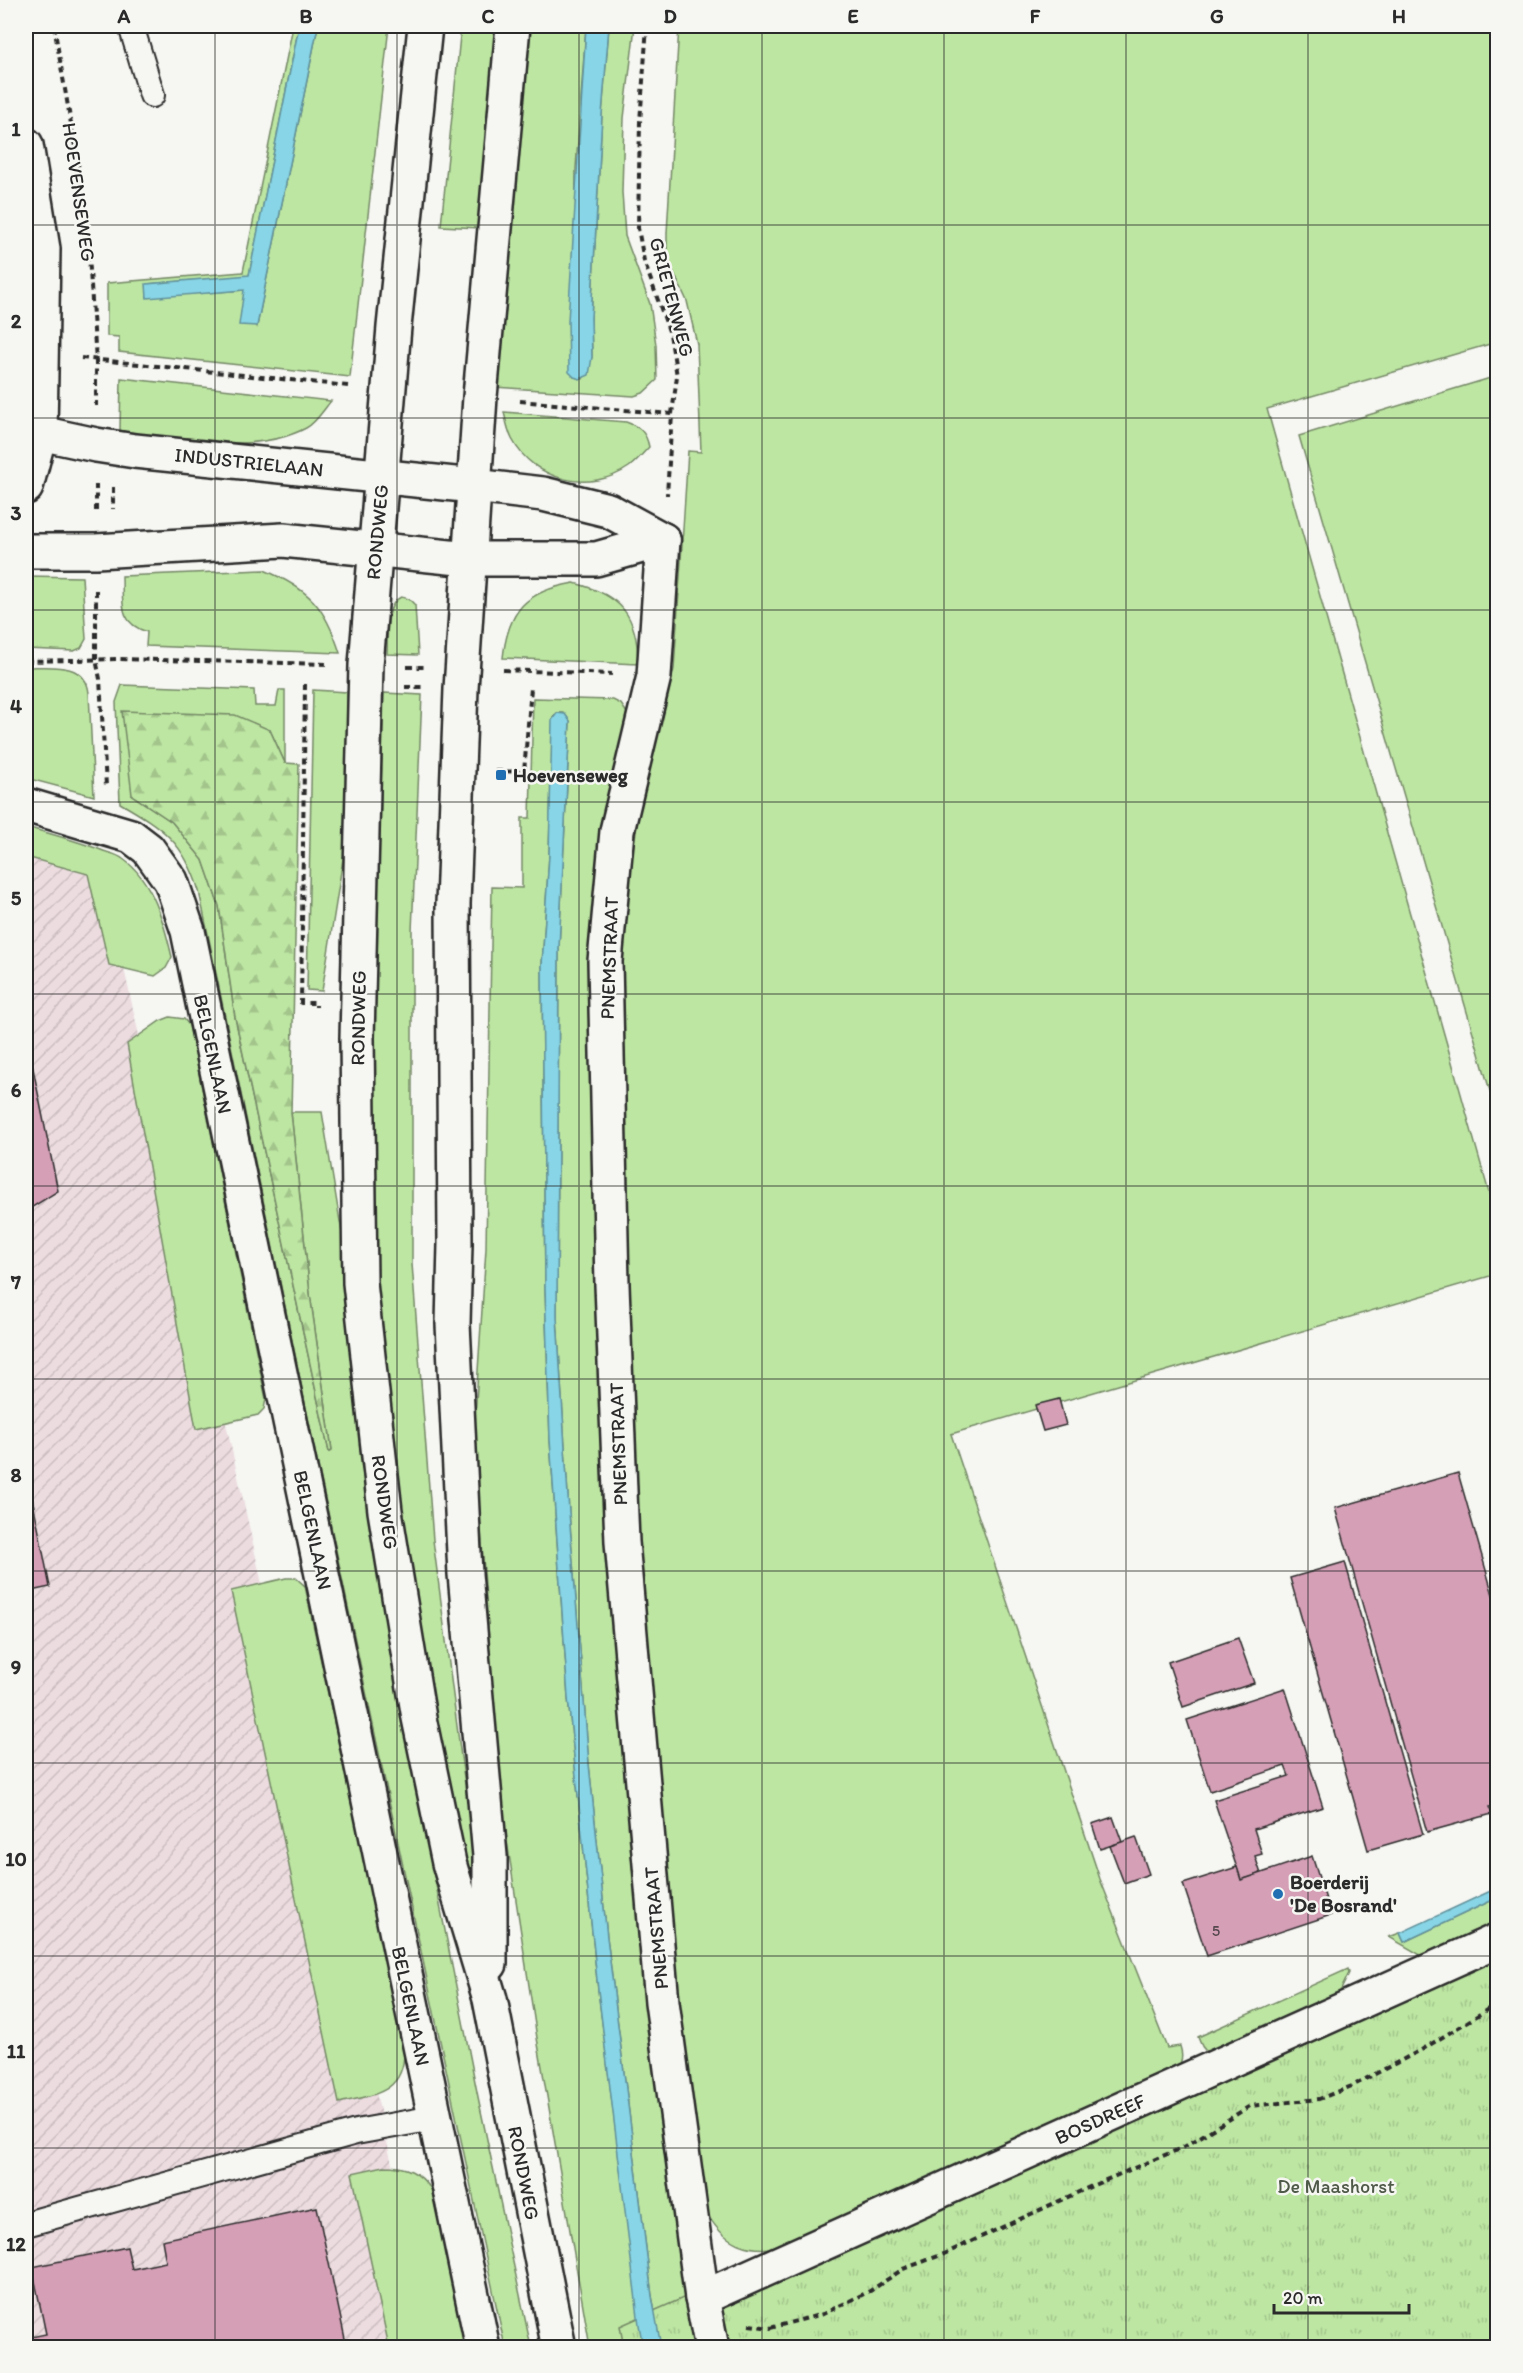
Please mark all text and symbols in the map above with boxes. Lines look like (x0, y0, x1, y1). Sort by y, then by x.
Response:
text: A (117, 4, 131, 28)
text: B (300, 4, 313, 28)
text: C (482, 4, 495, 28)
text: D (663, 4, 677, 28)
text: E (847, 4, 859, 28)
text: F (1030, 4, 1041, 28)
text: G (1210, 4, 1224, 28)
text: H (1392, 4, 1406, 28)
text: 1 (11, 117, 21, 141)
street label: HOEVENSEWEG (57, 121, 101, 263)
street label: GRIETENWEG (645, 235, 699, 359)
text: 2 (11, 309, 22, 333)
street label: INDUSTRIELAAN (173, 442, 325, 482)
street label: RONDWEG (361, 483, 393, 581)
text: 3 (11, 501, 22, 525)
text: 4 (10, 694, 22, 718)
place label: Hoevenseweg (513, 763, 629, 788)
marker: Hoevenseweg (494, 768, 508, 782)
text: 5 (11, 886, 22, 910)
street label: PNEMSTRAAT (595, 896, 623, 1020)
street label: RONDWEG (345, 970, 371, 1066)
street label: BELGENLAAN (189, 992, 237, 1116)
text: 6 (11, 1078, 22, 1102)
text: 7 (10, 1270, 21, 1294)
street label: PNEMSTRAAT (604, 1382, 632, 1506)
street label: RONDWEG (366, 1453, 404, 1551)
text: 8 (11, 1463, 22, 1487)
street label: BELGENLAAN (289, 1468, 337, 1592)
text: 9 (11, 1655, 21, 1679)
text: 10 (5, 1847, 27, 1871)
street label: PNEMSTRAAT (639, 1866, 673, 1990)
place label: Boerderij 'De Bosrand' (1290, 1870, 1397, 1917)
marker: Boerderij 'De Bosrand' (1271, 1887, 1285, 1901)
house number: 5 (1212, 1921, 1220, 1940)
street label: BELGENLAAN (387, 1944, 435, 2068)
text: 11 (7, 2039, 26, 2063)
street label: BOSDREEF (1051, 2088, 1150, 2150)
street label: RONDWEG (503, 2124, 545, 2222)
park label: De Maashorst (1277, 2174, 1395, 2198)
text: 12 (6, 2232, 26, 2256)
scale bar (1274, 2277, 1409, 2315)
text: 20 m (1283, 2287, 1323, 2309)

